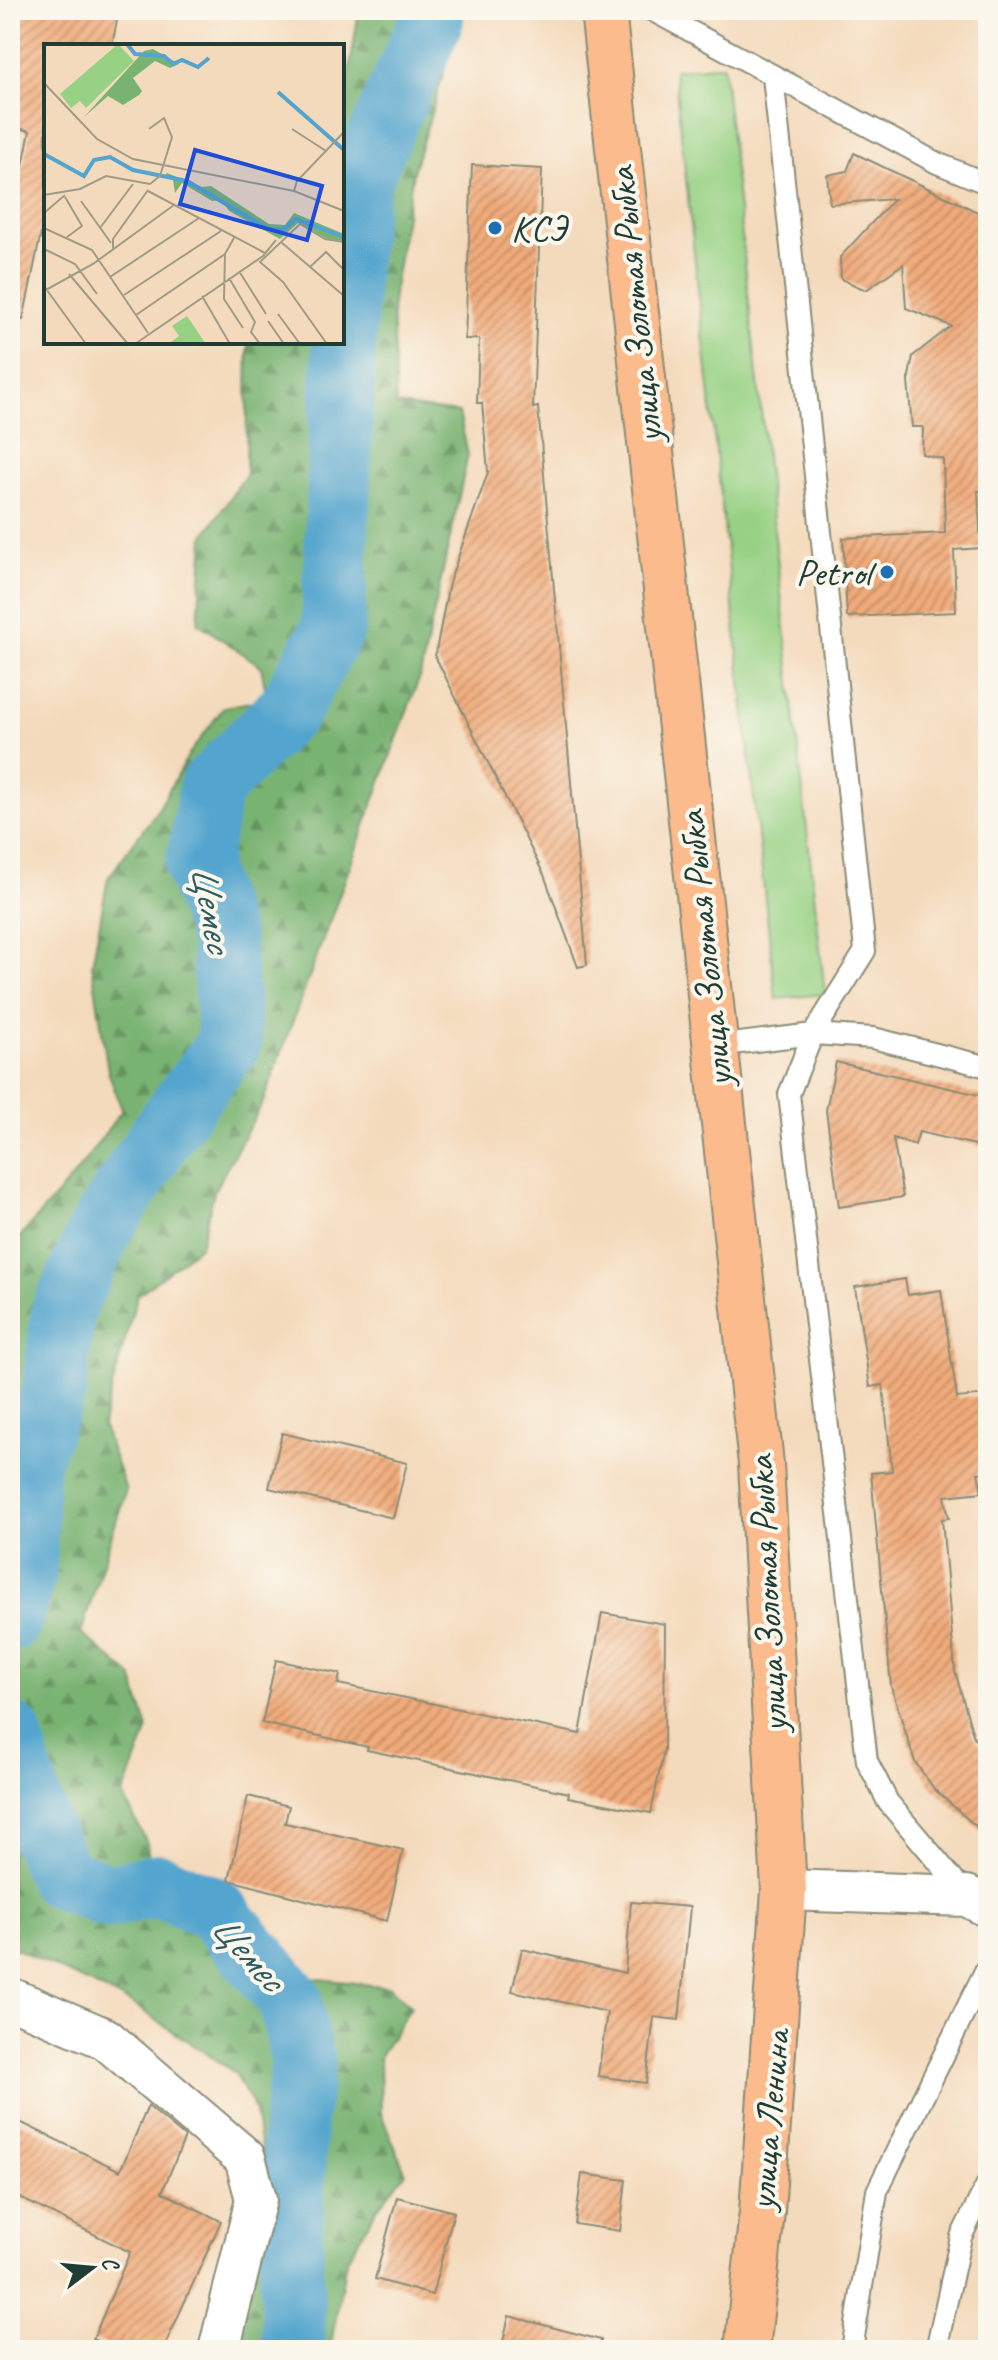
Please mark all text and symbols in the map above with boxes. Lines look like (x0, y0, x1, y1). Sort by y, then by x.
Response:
inset map (44, 44, 344, 344)
street label: улица Золотая Рыбка (597, 162, 673, 447)
place label: КСЭ (511, 205, 570, 252)
marker: КСЭ (486, 219, 504, 237)
place label: Petrol (796, 549, 878, 596)
marker: Petrol (878, 563, 896, 581)
street label: улица Золотая Рыбка (667, 806, 743, 1091)
water label: Цемес (179, 861, 246, 960)
street label: улица Золотая Рыбка (736, 1452, 798, 1736)
water label: Цемес (200, 1903, 299, 2005)
street label: улица Ленина (738, 2025, 801, 2214)
north arrow (52, 2228, 132, 2308)
text: С (95, 2254, 126, 2275)

